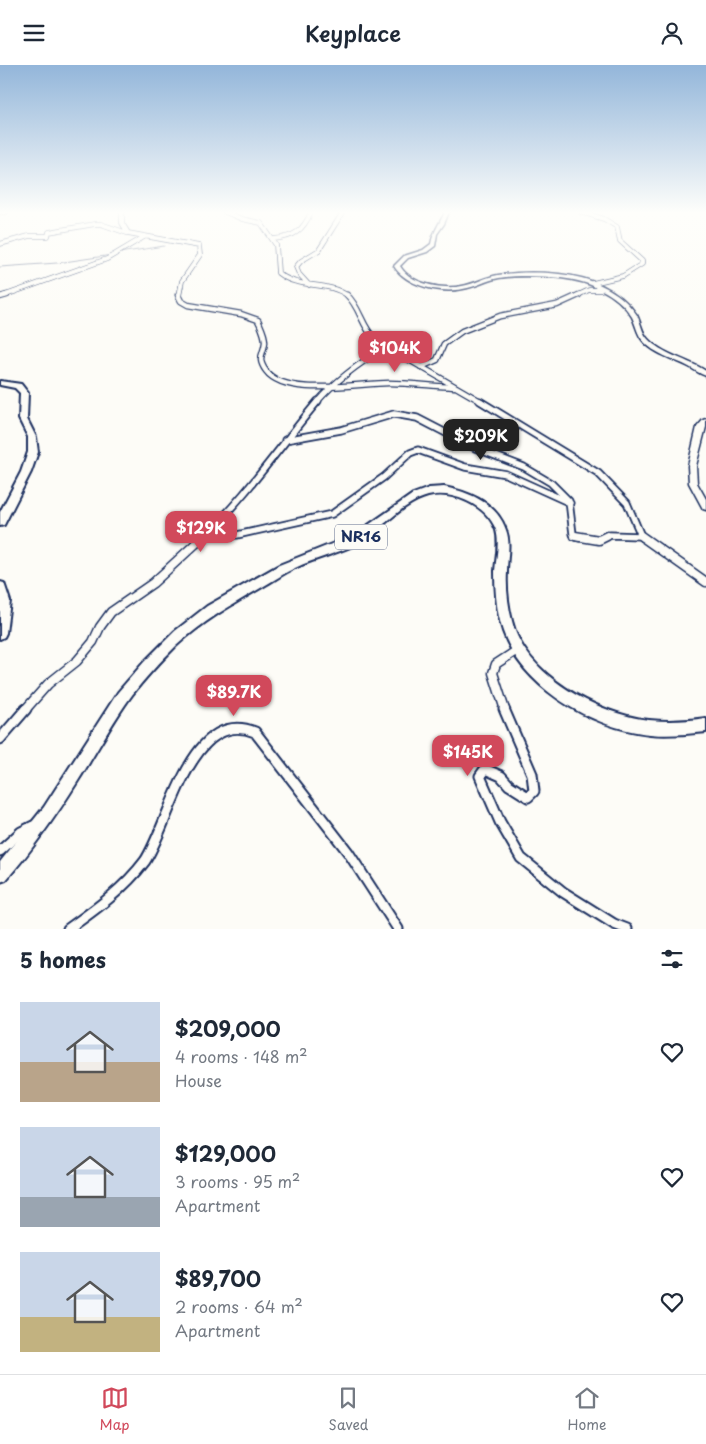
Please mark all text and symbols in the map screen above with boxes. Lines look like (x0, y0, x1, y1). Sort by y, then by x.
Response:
text: Keyplace (305, 16, 401, 49)
icon: menu (20, 19, 48, 47)
icon: person (658, 19, 686, 47)
pin: $104K (360, 331, 430, 373)
text: $104K (369, 335, 421, 359)
pin: $209K (446, 419, 516, 461)
text: $209K (454, 423, 508, 447)
pin: $129K (166, 511, 236, 553)
text: $129K (176, 515, 226, 539)
road number: NR16 (335, 525, 387, 549)
pin: $89.7K (193, 675, 275, 717)
text: $89.7K (207, 679, 261, 703)
pin: $145K (433, 735, 503, 777)
text: $145K (443, 739, 493, 763)
text: 5 homes (20, 943, 106, 975)
icon: filters (658, 945, 686, 973)
text: $209,000 (175, 1012, 281, 1044)
icon: home (60, 1022, 120, 1082)
icon: heart (658, 1038, 686, 1066)
text: 4 rooms · 148 m² (175, 1044, 308, 1068)
text: House (175, 1068, 222, 1092)
text: $129,000 (175, 1137, 276, 1169)
icon: home (60, 1147, 120, 1207)
icon: heart (658, 1163, 686, 1191)
text: 3 rooms · 95 m² (175, 1169, 300, 1193)
text: Apartment (175, 1193, 260, 1217)
text: $89,700 (175, 1262, 261, 1294)
icon: home (60, 1272, 120, 1332)
icon: heart (658, 1288, 686, 1316)
text: 2 rooms · 64 m² (175, 1294, 303, 1318)
text: Apartment (175, 1318, 260, 1342)
tab: Map (100, 1384, 129, 1435)
tab: Saved (329, 1384, 368, 1435)
tab: Home (567, 1384, 606, 1435)

